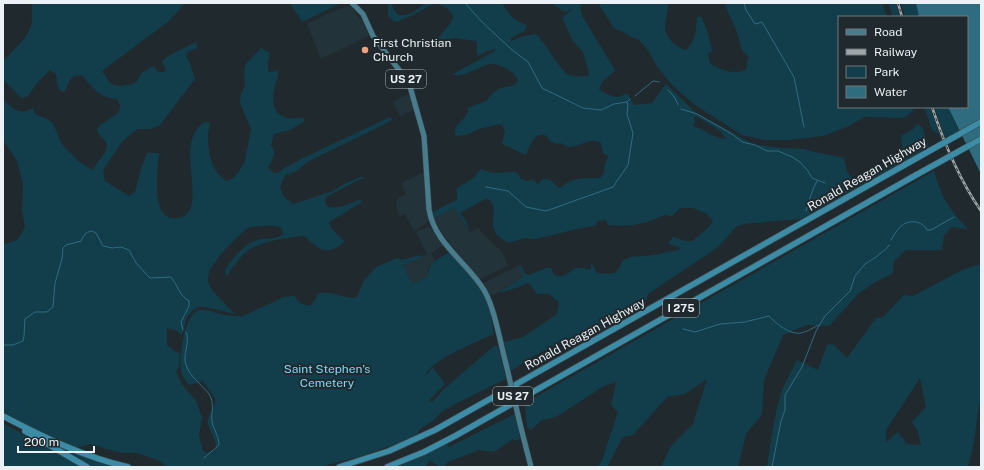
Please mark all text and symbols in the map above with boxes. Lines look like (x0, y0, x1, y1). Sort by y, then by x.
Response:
legend (838, 16, 968, 108)
text: Road (874, 25, 902, 39)
place label: First Christian Church (373, 36, 451, 64)
marker: First Christian Church (360, 45, 370, 55)
text: Railway (874, 45, 918, 59)
text: Park (874, 65, 900, 79)
road number: US 27 (386, 70, 426, 88)
text: Water (874, 85, 908, 99)
street label: Ronald Reagan Highway (805, 134, 929, 214)
street label: Ronald Reagan Highway (523, 295, 648, 373)
road number: I 275 (663, 299, 699, 317)
park label: Saint Stephen’s Cemetery (284, 362, 370, 390)
road number: US 27 (493, 387, 533, 405)
scale bar (18, 428, 94, 454)
text: 200 m (24, 435, 59, 449)

